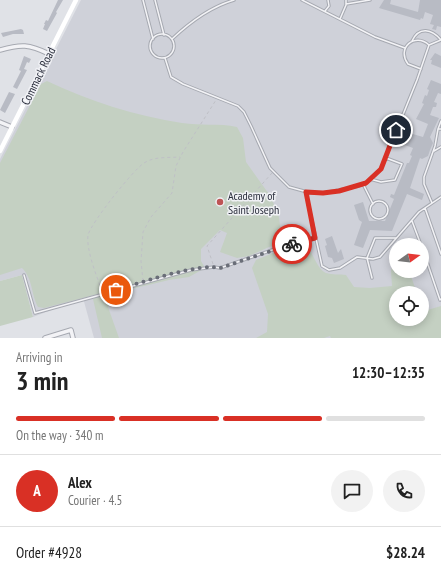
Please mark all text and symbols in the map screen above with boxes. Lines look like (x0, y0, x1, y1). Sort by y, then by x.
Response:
street label: Commack Road (18, 45, 58, 107)
pin (379, 113, 413, 147)
icon: home (385, 119, 407, 141)
place label: Academy of Saint Joseph (228, 188, 279, 217)
marker: Academy of Saint Joseph (215, 197, 225, 207)
courier (272, 224, 312, 264)
icon: bike (281, 233, 303, 255)
north arrow (389, 238, 429, 278)
map controls (389, 238, 429, 326)
pin (99, 273, 133, 307)
icon: bag (105, 279, 127, 301)
button: locate (389, 286, 429, 326)
text: Arriving in (16, 349, 63, 366)
text: 12:30–12:35 (352, 363, 425, 382)
text: 3 min (16, 364, 69, 397)
text: On the way · 340 m (16, 427, 103, 444)
button: chat (331, 470, 373, 512)
button: phone (383, 470, 425, 512)
text: Alex (68, 473, 92, 492)
text: A (33, 481, 41, 500)
text: Courier · 4.5 (68, 492, 122, 509)
text: Order #4928 (16, 543, 82, 562)
text: $28.24 (386, 543, 425, 562)

